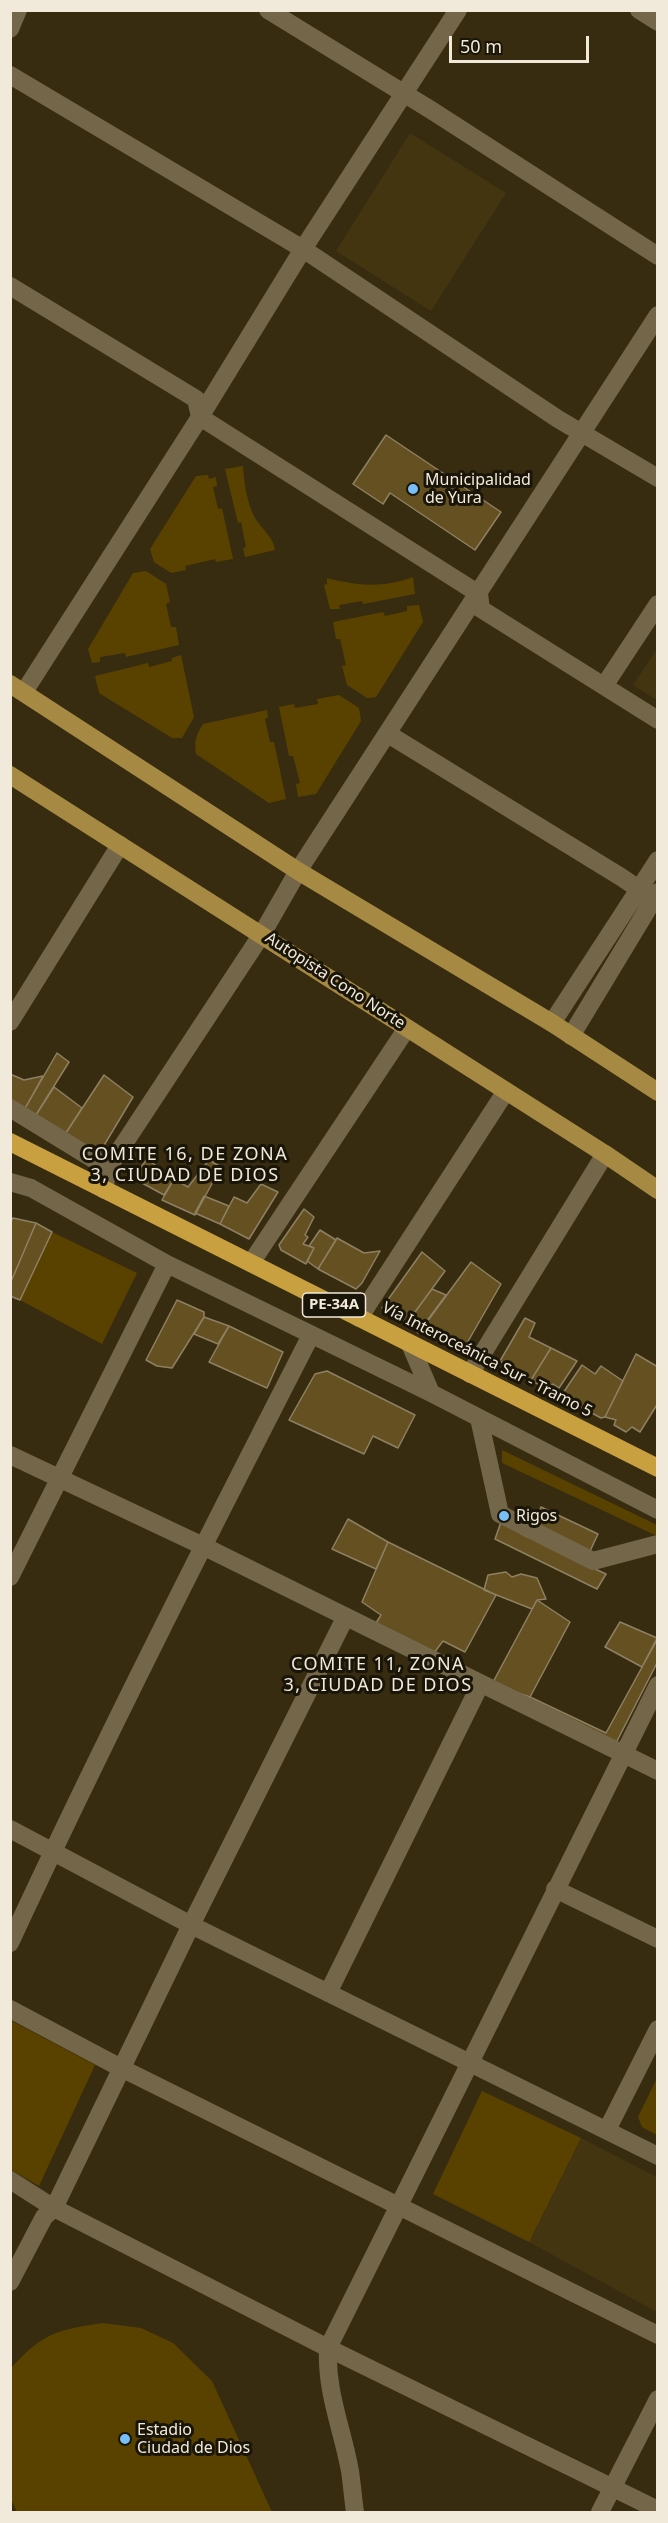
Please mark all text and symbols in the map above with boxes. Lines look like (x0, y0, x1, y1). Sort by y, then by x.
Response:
scale bar (452, 24, 592, 62)
text: 50 m (460, 34, 502, 58)
place label: Municipalidad de Yura (425, 470, 531, 508)
marker: Municipalidad de Yura (406, 482, 420, 496)
street label: Autopista Cono Norte (261, 929, 409, 1033)
district label: COMITE 16, DE ZONA 3, CIUDAD DE DIOS (82, 1144, 288, 1186)
road number: PE-34A (302, 1293, 366, 1317)
street label: Vía Interoceánica Sur - Tramo 5 (379, 1298, 595, 1422)
place label: Rigos (516, 1506, 557, 1526)
marker: Rigos (497, 1509, 511, 1523)
district label: COMITE 11, ZONA 3, CIUDAD DE DIOS (283, 1654, 473, 1696)
place label: Estadio Ciudad de Dios (137, 2420, 250, 2458)
marker: Estadio Ciudad de Dios (118, 2432, 132, 2446)

